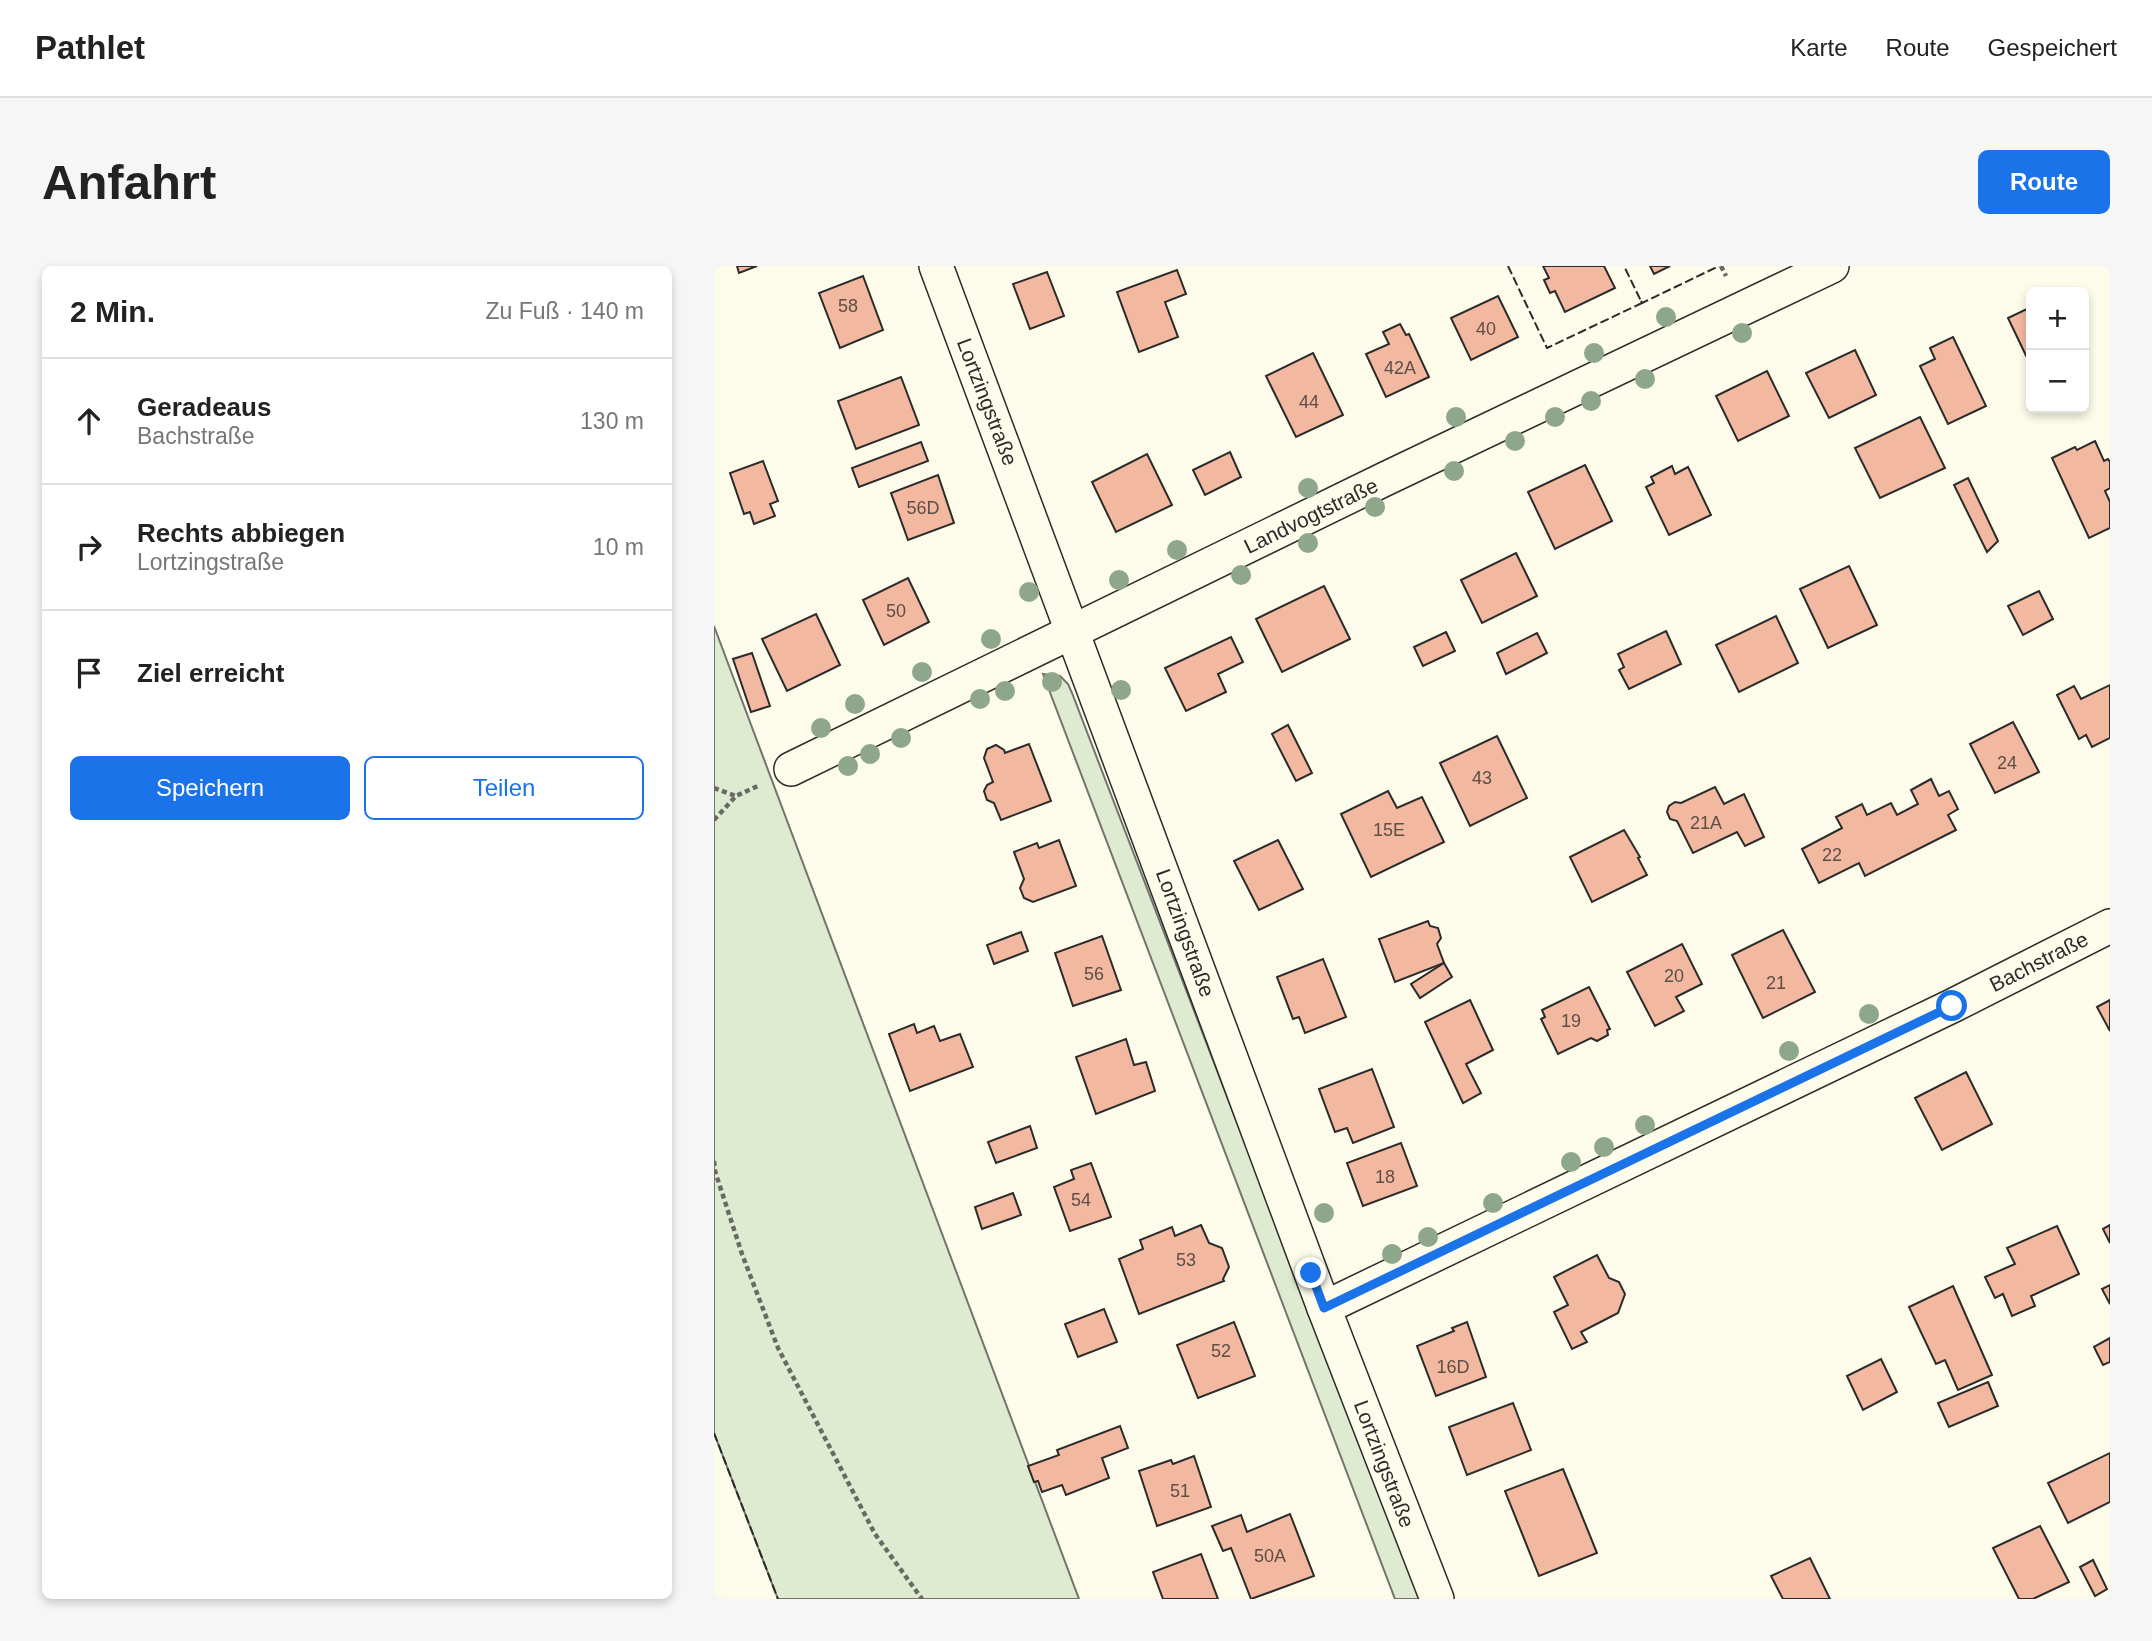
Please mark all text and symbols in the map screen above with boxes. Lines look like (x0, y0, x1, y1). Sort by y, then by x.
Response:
text: Pathlet (35, 29, 145, 66)
text: Karte (1790, 34, 1848, 61)
text: Route (1886, 34, 1950, 61)
text: Gespeichert (1988, 34, 2117, 61)
button: Route (1978, 150, 2110, 214)
text: Anfahrt (42, 155, 216, 209)
map controls (2026, 287, 2089, 413)
button: + (2026, 287, 2089, 350)
text: 2 Min. (70, 295, 155, 328)
house number: 58 (838, 296, 858, 316)
text: Zu Fuß · 140 m (486, 298, 644, 324)
house number: 40 (1476, 319, 1496, 339)
street label: Lortzingstraße (953, 335, 1022, 469)
button: − (2026, 350, 2089, 413)
house number: 42A (1384, 358, 1416, 378)
text: Geradeaus (137, 392, 271, 422)
house number: 44 (1299, 392, 1319, 412)
icon: ahead (70, 402, 108, 440)
text: 130 m (580, 408, 644, 434)
text: Bachstraße (137, 423, 255, 449)
street label: Landvogtstraße (1240, 473, 1381, 558)
house number: 56D (906, 498, 940, 518)
text: Rechts abbiegen (137, 518, 345, 548)
icon: right (70, 528, 108, 566)
text: 10 m (593, 534, 644, 560)
text: Lortzingstraße (137, 549, 284, 575)
house number: 50 (886, 601, 906, 621)
icon: arrive (70, 654, 108, 692)
text: Ziel erreicht (137, 658, 284, 688)
house number: 24 (1997, 753, 2017, 773)
button: Speichern (70, 756, 350, 820)
button: Teilen (364, 756, 644, 820)
house number: 43 (1472, 768, 1492, 788)
house number: 21A (1690, 813, 1722, 833)
house number: 15E (1373, 820, 1405, 840)
house number: 22 (1822, 845, 1842, 865)
street label: Lortzingstraße (1152, 866, 1219, 1000)
street label: Bachstraße (1986, 927, 2092, 996)
house number: 56 (1084, 964, 1104, 984)
house number: 20 (1664, 966, 1684, 986)
house number: 21 (1766, 973, 1786, 993)
route start (1936, 990, 1967, 1021)
house number: 19 (1561, 1011, 1581, 1031)
house number: 18 (1375, 1167, 1395, 1187)
house number: 54 (1071, 1190, 1091, 1210)
house number: 53 (1176, 1250, 1196, 1270)
route end (1295, 1257, 1326, 1288)
house number: 52 (1211, 1341, 1231, 1361)
house number: 16D (1436, 1357, 1470, 1377)
street label: Lortzingstraße (1350, 1397, 1419, 1531)
house number: 51 (1170, 1481, 1190, 1501)
house number: 50A (1254, 1546, 1286, 1566)

